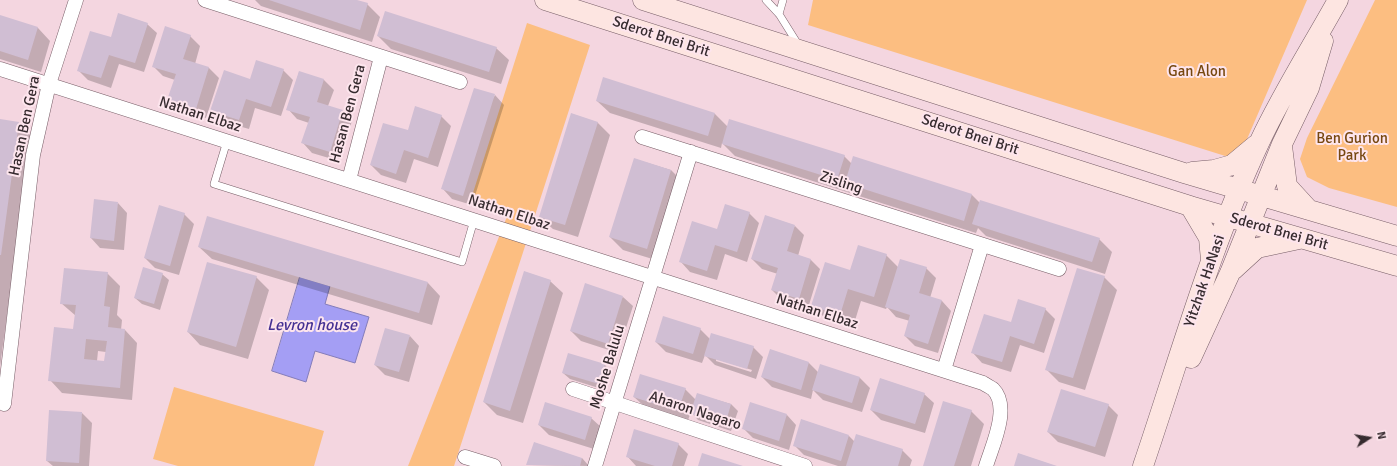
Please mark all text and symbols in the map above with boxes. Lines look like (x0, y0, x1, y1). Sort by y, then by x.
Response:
street label: Sderot Bnei Brit (610, 13, 712, 61)
street label: Hasan Ben Gera (326, 63, 370, 165)
park label: Gan Alon (1168, 63, 1226, 81)
street label: Hasan Ben Gera (6, 74, 44, 178)
street label: Nathan Elbaz (157, 93, 243, 137)
street label: Sderot Bnei Brit (919, 111, 1021, 159)
park label: Ben Gurion Park (1316, 130, 1388, 165)
street label: Zisling (818, 168, 864, 198)
street label: Nathan Elbaz (466, 191, 552, 235)
street label: Sderot Bnei Brit (1228, 209, 1330, 255)
street label: Yitzhak HaNasi (1181, 232, 1229, 330)
street label: Nathan Elbaz (774, 290, 860, 334)
water label: Levron house (267, 316, 357, 336)
street label: Moshe Balulu (587, 323, 629, 411)
street label: Aharon Nagaro (647, 388, 743, 434)
north arrow (1349, 418, 1389, 458)
text: N (1374, 430, 1388, 440)

